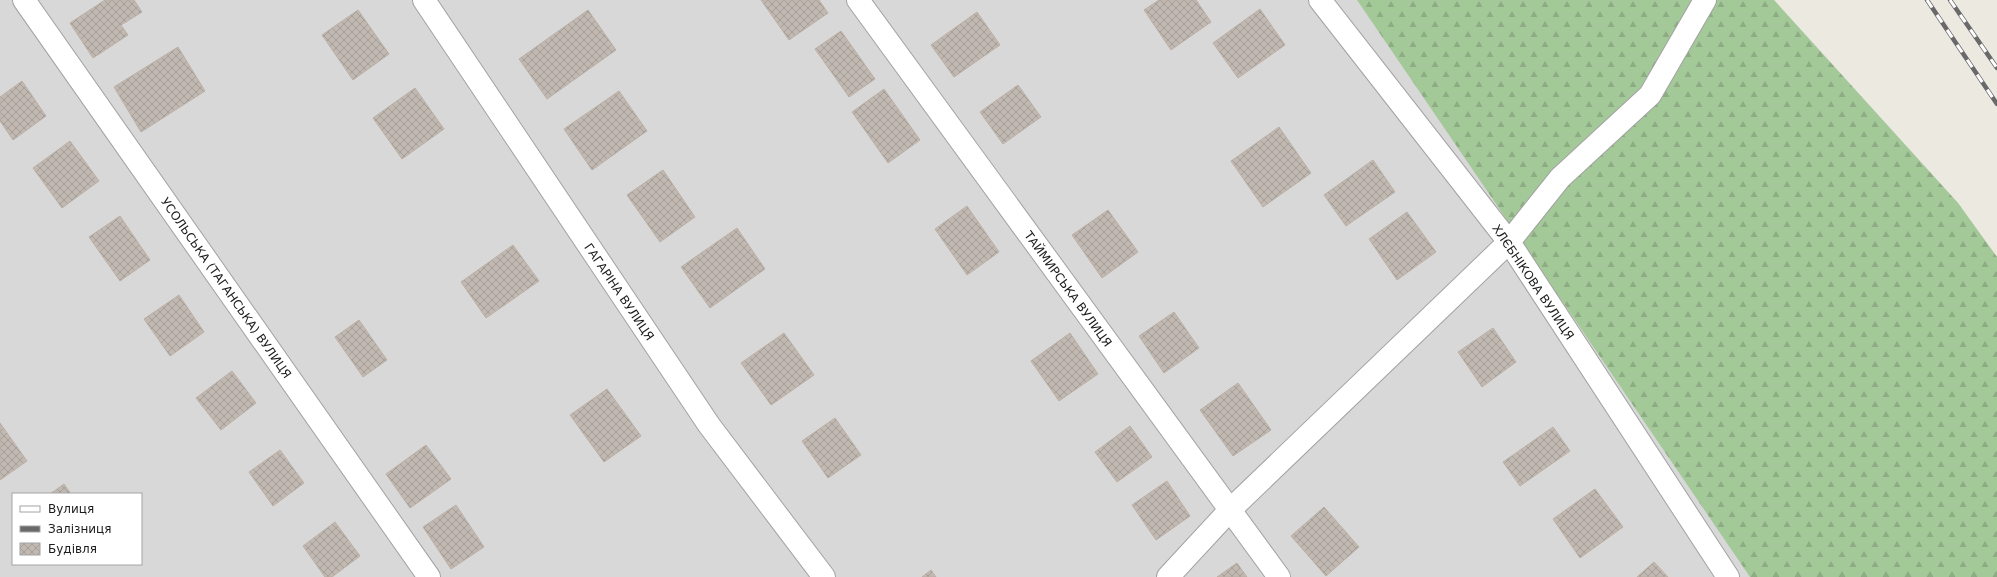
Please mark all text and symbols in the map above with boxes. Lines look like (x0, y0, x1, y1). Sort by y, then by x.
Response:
street label: УСОЛЬСЬКА (ТАГАНСЬКА) ВУЛИЦЯ (158, 195, 294, 381)
street label: ХЛЄБНІКОВА ВУЛИЦЯ (1489, 222, 1577, 342)
street label: ТАЙМИРСЬКА ВУЛИЦЯ (1021, 227, 1115, 350)
street label: ГАГАРІНА ВУЛИЦЯ (581, 241, 657, 343)
legend (12, 493, 142, 565)
text: Вулиця (48, 502, 94, 516)
text: Залізниця (48, 522, 111, 536)
text: Будівля (48, 542, 97, 556)

